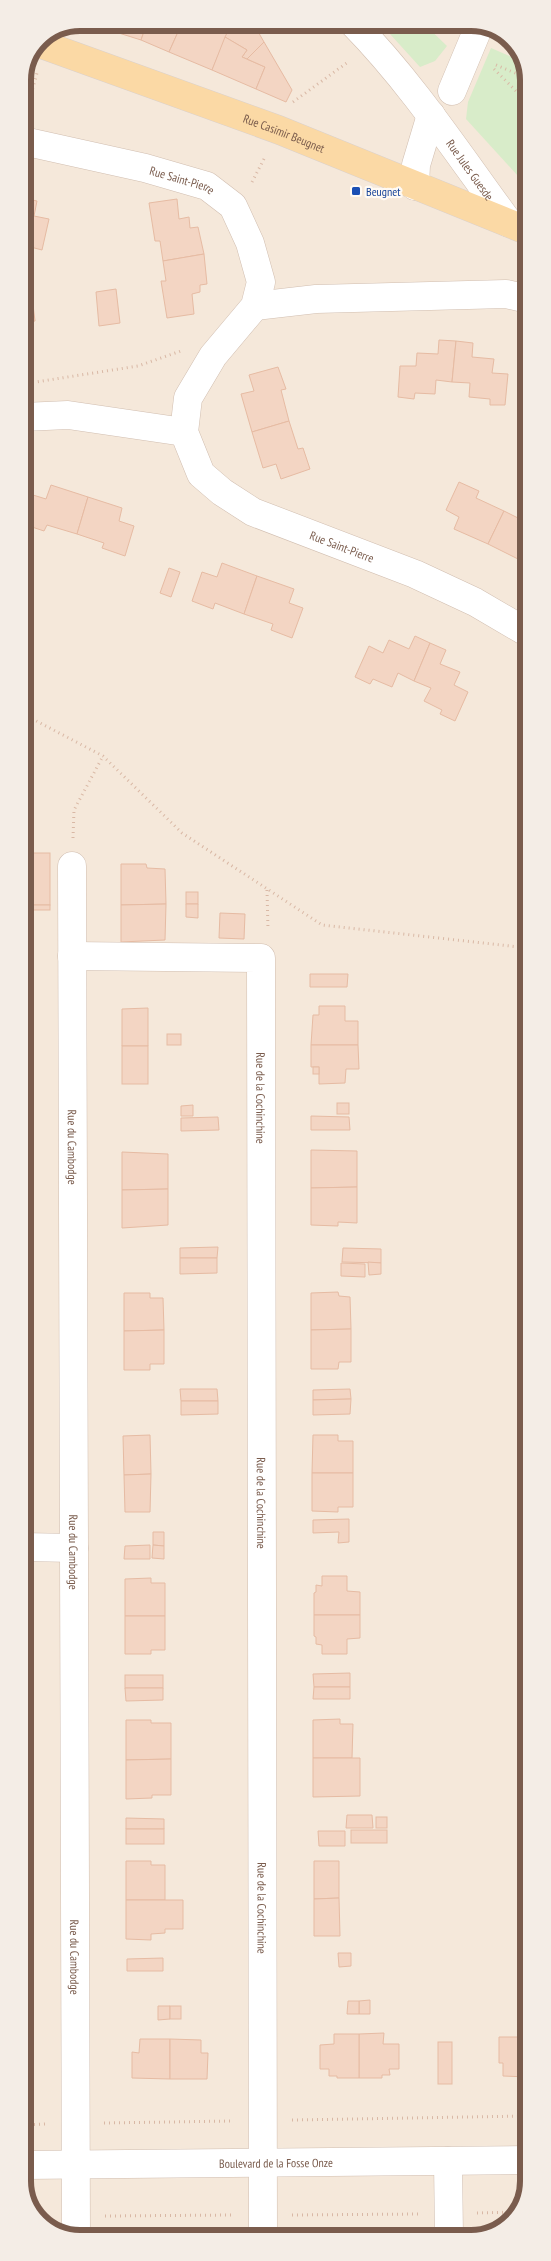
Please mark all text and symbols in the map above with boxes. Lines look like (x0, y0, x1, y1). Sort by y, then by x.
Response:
street label: Rue Casimir Beugnet (241, 110, 328, 156)
street label: Rue Jules Guesde (444, 136, 497, 203)
street label: Rue Saint-Pierre (148, 162, 218, 197)
place label: Beugnet (366, 184, 401, 199)
marker: Beugnet (350, 185, 362, 197)
street label: Rue Saint-Pierre (308, 527, 376, 565)
street label: Rue de la Cochinchine (254, 1052, 269, 1144)
street label: Rue du Cambodge (65, 1109, 80, 1185)
street label: Rue de la Cochinchine (254, 1457, 269, 1549)
street label: Rue du Cambodge (66, 1514, 82, 1590)
street label: Rue de la Cochinchine (255, 1862, 270, 1954)
street label: Rue du Cambodge (68, 1919, 83, 1995)
street label: Boulevard de la Fosse Onze (219, 2154, 333, 2171)

